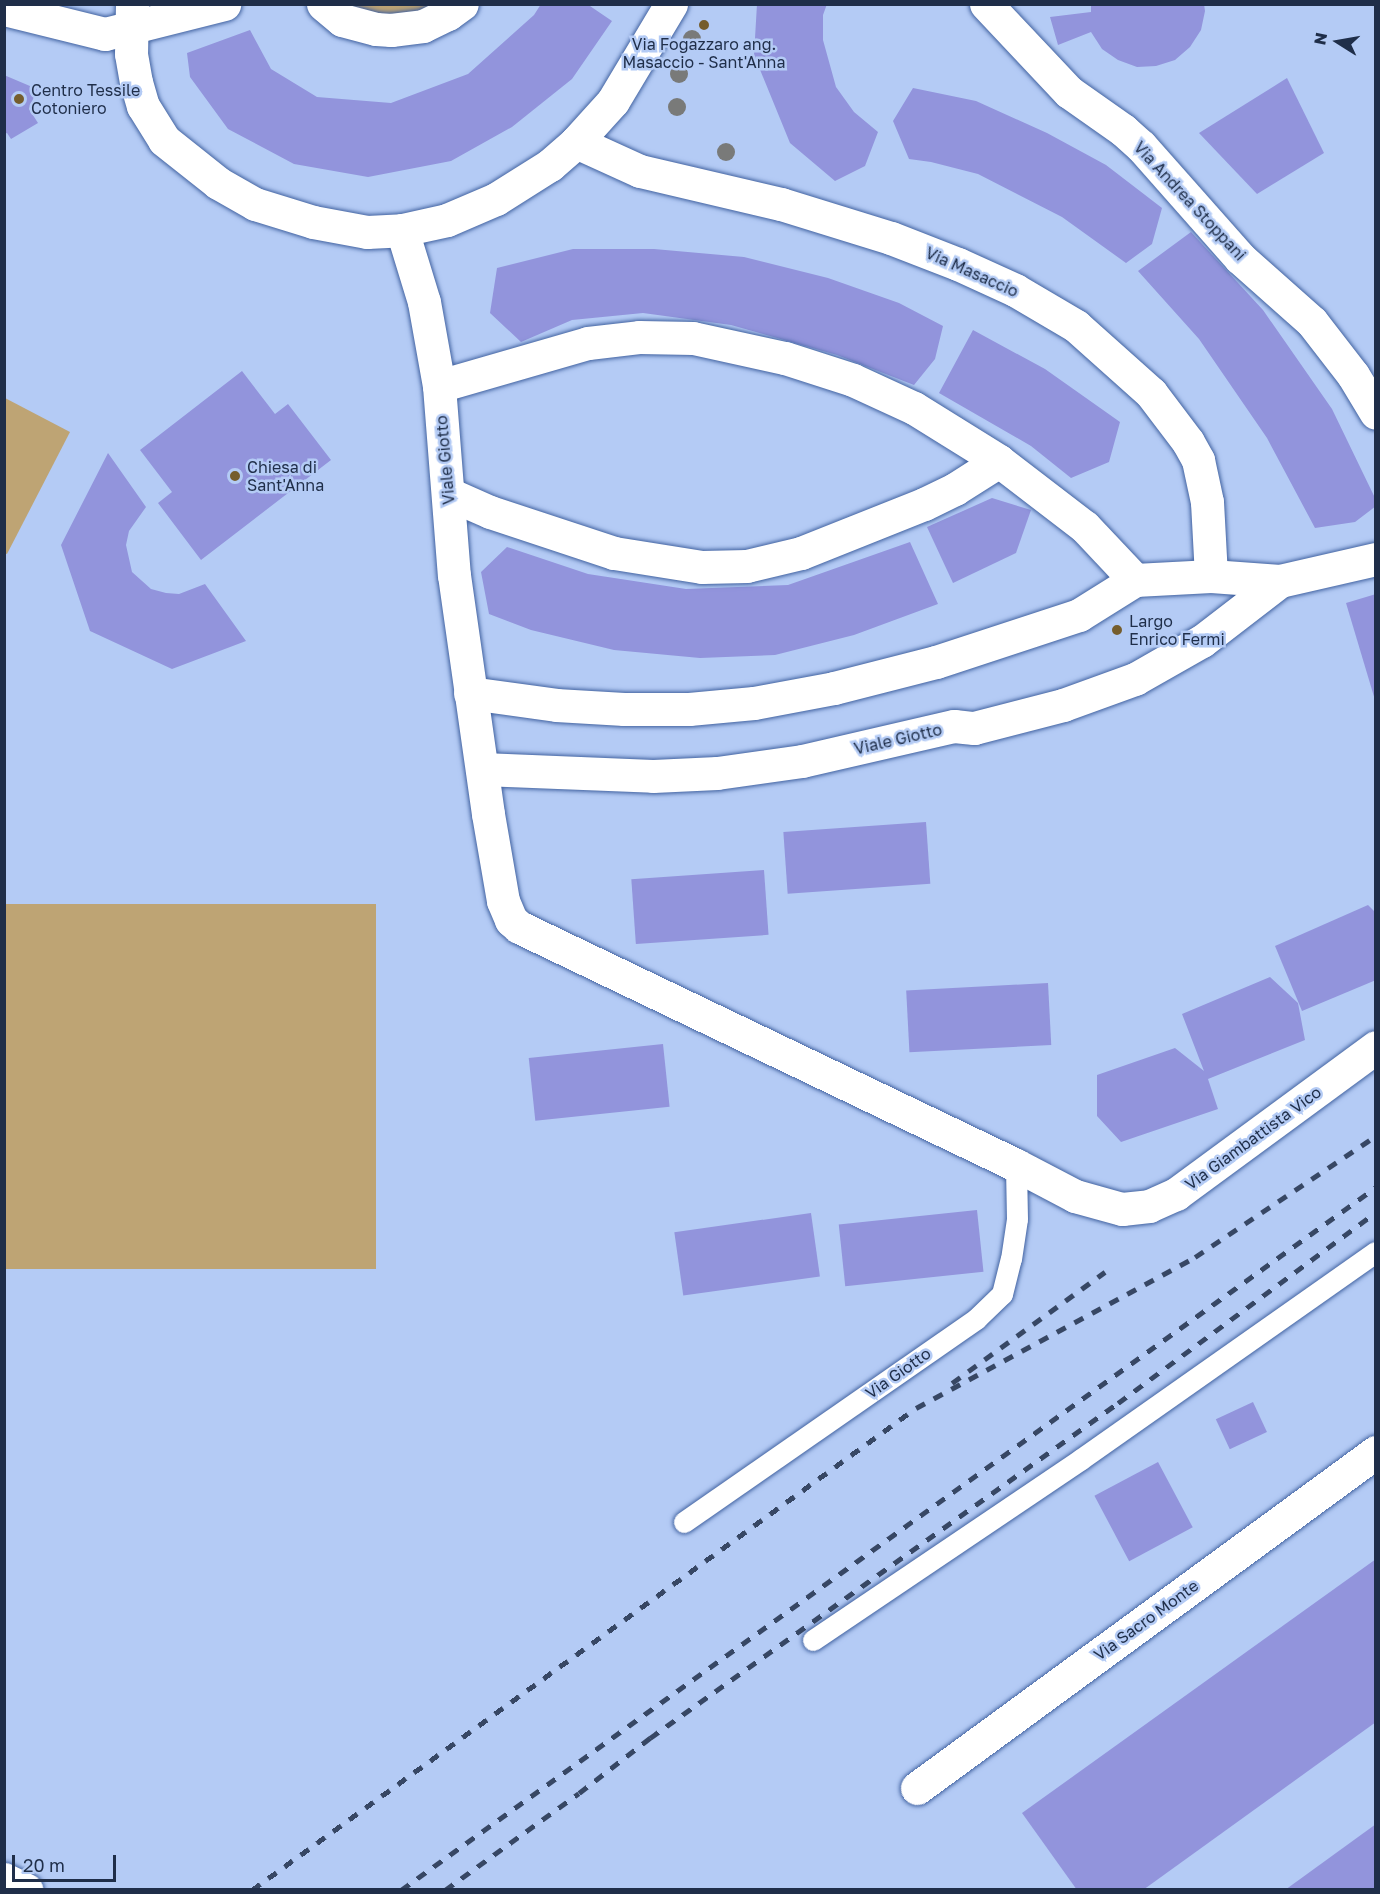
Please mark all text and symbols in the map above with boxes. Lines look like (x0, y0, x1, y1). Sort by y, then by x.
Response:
north arrow (1308, 12, 1368, 72)
marker: Via Fogazzaro ang. Masaccio - Sant'Anna (697, 18, 711, 32)
text: N (1309, 31, 1331, 46)
place label: Via Fogazzaro ang. Masaccio - Sant'Anna (623, 34, 785, 72)
place label: Centro Tessile Cotoniero (31, 80, 140, 118)
marker: Centro Tessile Cotoniero (12, 92, 26, 106)
street label: Via Andrea Stoppani (1130, 138, 1250, 264)
street label: Via Masaccio (923, 243, 1021, 301)
street label: Viale Giotto (432, 414, 458, 506)
place label: Chiesa di Sant'Anna (247, 457, 324, 495)
marker: Chiesa di Sant'Anna (228, 469, 242, 483)
place label: Largo Enrico Fermi (1129, 611, 1225, 649)
marker: Largo Enrico Fermi (1110, 623, 1124, 637)
street label: Viale Giotto (852, 720, 944, 758)
street label: Via Giambattista Vico (1181, 1082, 1325, 1194)
street label: Via Giotto (862, 1343, 934, 1403)
street label: Via Sacro Monte (1090, 1576, 1202, 1664)
scale bar (15, 1843, 118, 1881)
text: 20 m (23, 1854, 65, 1876)

